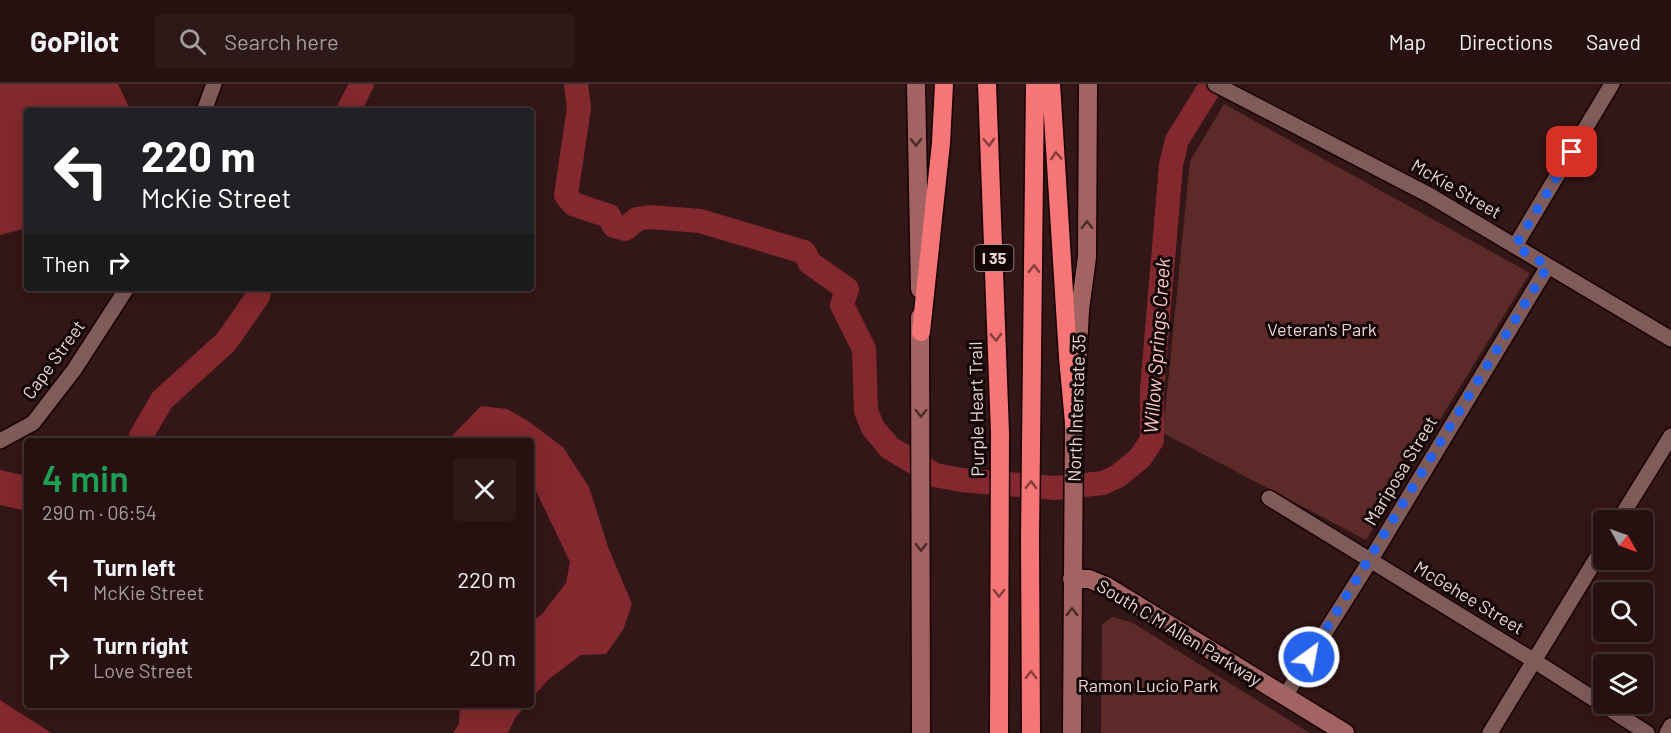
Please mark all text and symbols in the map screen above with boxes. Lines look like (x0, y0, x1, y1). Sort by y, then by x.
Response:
search box (155, 14, 575, 68)
text: GoPilot (30, 24, 119, 58)
icon: search (176, 25, 209, 58)
text: Search here (224, 28, 339, 54)
text: Map (1389, 29, 1426, 54)
text: Directions (1459, 29, 1553, 54)
text: Saved (1586, 29, 1641, 54)
pin (1546, 126, 1597, 177)
text: 220 m (141, 130, 255, 180)
icon: left (42, 132, 120, 210)
icon: arrive (1555, 135, 1588, 168)
one-way arrow (910, 138, 923, 147)
one-way arrow (983, 138, 996, 147)
one-way arrow (1049, 151, 1062, 160)
street label: McKie Street (1408, 154, 1505, 223)
text: McKie Street (141, 181, 291, 213)
one-way arrow (1081, 221, 1093, 230)
road number: I 35 (974, 245, 1014, 271)
icon: right (102, 246, 135, 279)
text: Then (42, 250, 90, 276)
water label: Willow Springs Creek (1138, 257, 1174, 435)
one-way arrow (1028, 264, 1040, 273)
street label: Cape Street (17, 316, 89, 403)
park label: Veteran's Park (1267, 318, 1377, 340)
one-way arrow (990, 333, 1003, 342)
street label: North Interstate 35 (1062, 334, 1090, 482)
street label: Purple Heart Trail (964, 341, 988, 477)
one-way arrow (915, 409, 927, 418)
street label: Mariposa Street (1359, 412, 1441, 529)
text: 4 min (42, 456, 129, 499)
button: close (453, 458, 516, 521)
one-way arrow (1025, 480, 1037, 489)
text: 290 m · 06:54 (42, 500, 157, 524)
north arrow (1593, 510, 1653, 570)
map controls (1593, 510, 1653, 714)
one-way arrow (915, 543, 927, 552)
text: Turn left (93, 554, 176, 580)
street label: McGehee Street (1411, 556, 1528, 639)
icon: left (42, 563, 75, 596)
text: 220 m (457, 566, 516, 592)
street label: South C M Allen Parkway (1093, 574, 1266, 690)
text: McKie Street (93, 580, 204, 604)
button: search (1593, 582, 1653, 642)
one-way arrow (993, 589, 1005, 598)
one-way arrow (1066, 607, 1078, 616)
position arrow (1277, 625, 1341, 689)
text: Turn right (93, 632, 188, 658)
icon: right (42, 641, 75, 674)
text: 20 m (469, 644, 516, 670)
button: layers (1593, 654, 1653, 714)
text: Love Street (93, 658, 193, 682)
one-way arrow (1025, 670, 1037, 679)
park label: Ramon Lucio Park (1078, 674, 1218, 696)

